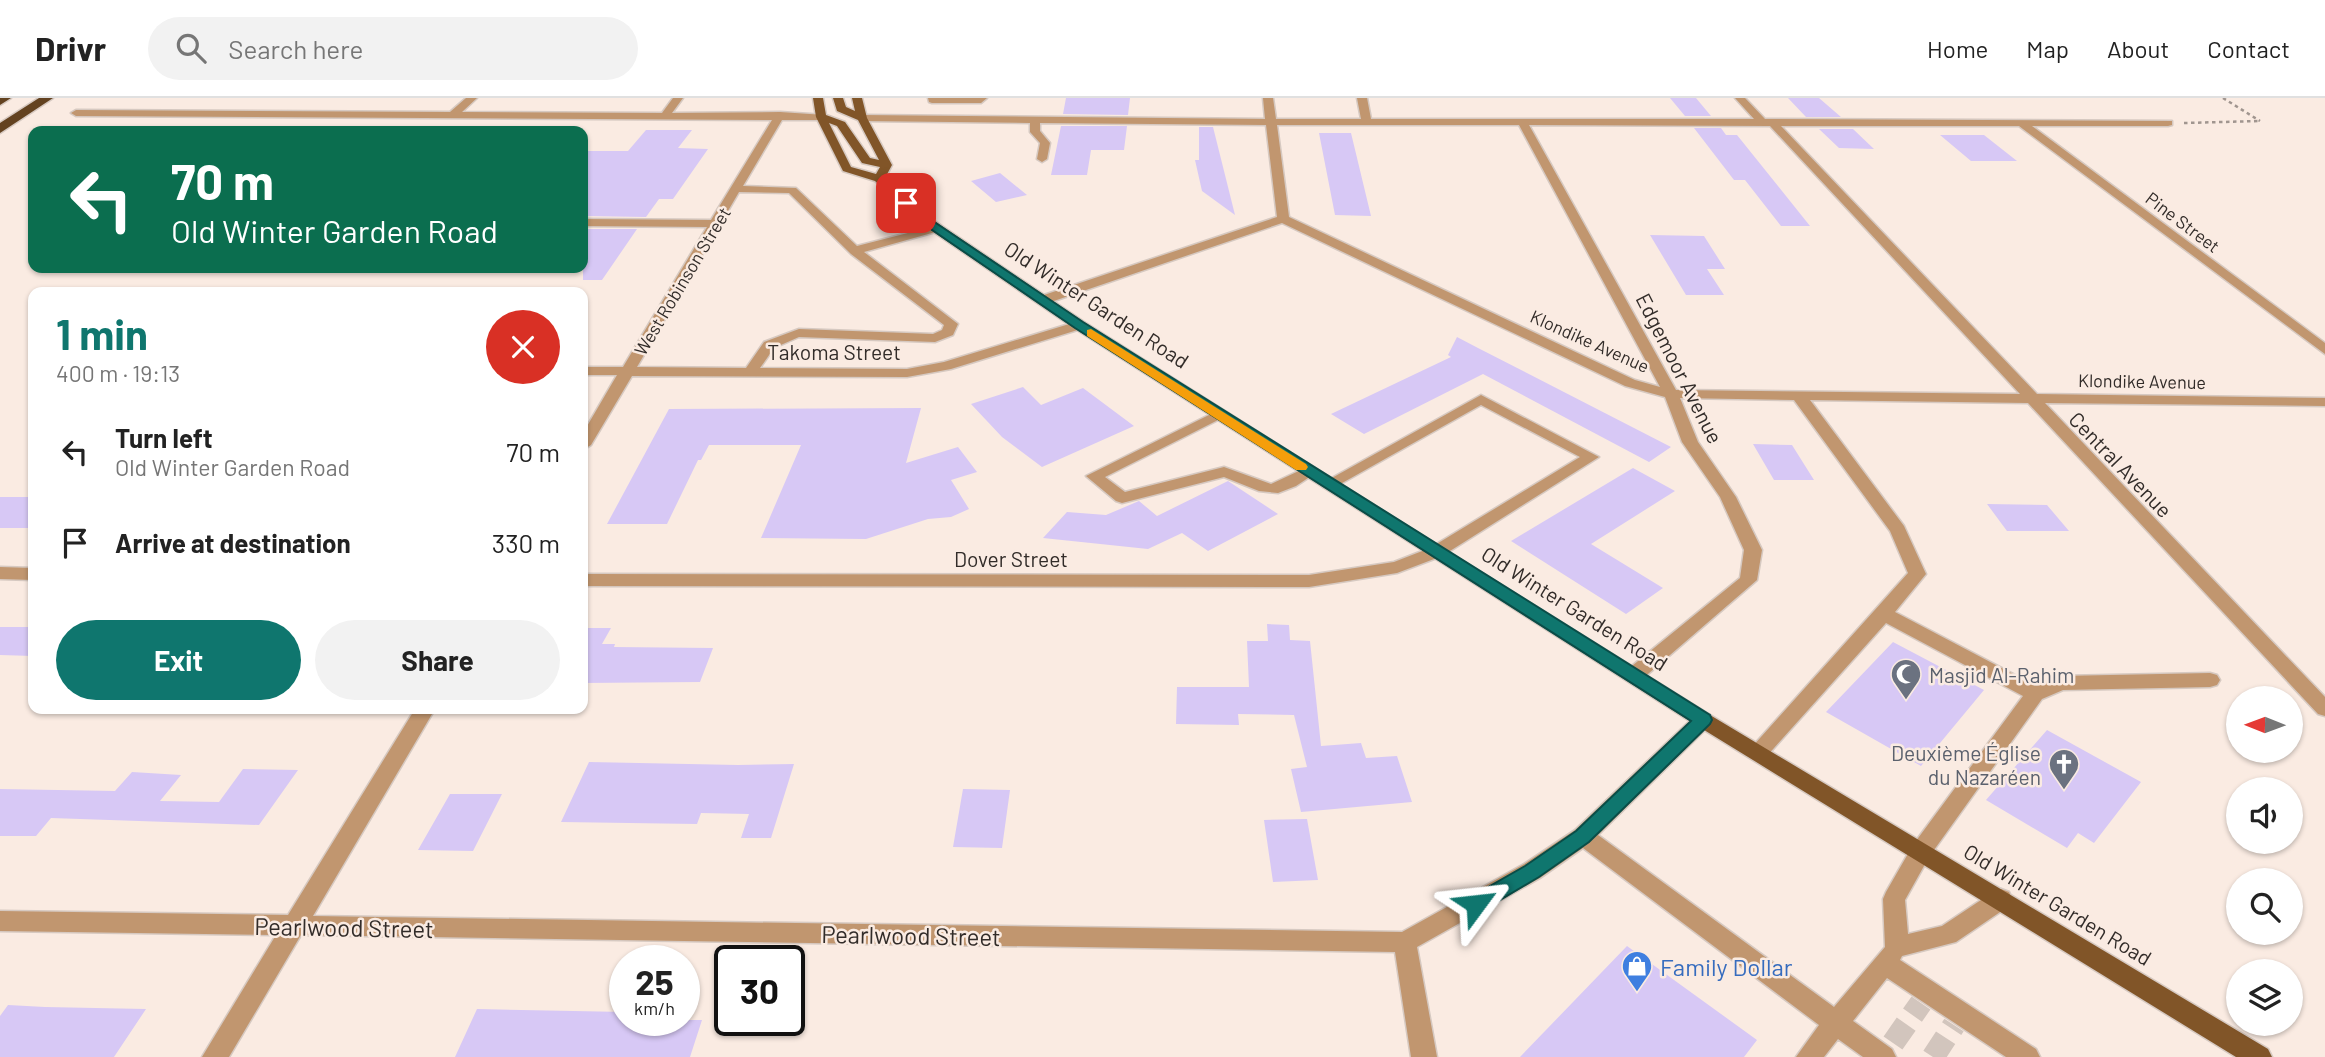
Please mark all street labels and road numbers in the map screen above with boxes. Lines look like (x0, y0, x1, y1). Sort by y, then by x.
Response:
street label: Pine Street (2142, 187, 2224, 257)
street label: West Robinson Street (629, 203, 735, 359)
street label: Old Winter Garden Road (1000, 235, 1194, 373)
street label: Edgemoor Avenue (1631, 289, 1729, 447)
street label: Klondike Avenue (1527, 305, 1653, 377)
street label: Takoma Street (767, 339, 901, 364)
street label: Klondike Avenue (2078, 369, 2206, 393)
street label: Central Avenue (2064, 406, 2178, 522)
street label: Old Winter Garden Road (1477, 541, 1673, 675)
street label: Dover Street (954, 546, 1068, 571)
street label: Old Winter Garden Road (1960, 838, 2156, 970)
street label: Pearlwood Street (254, 911, 434, 943)
street label: Pearlwood Street (821, 919, 1001, 951)

